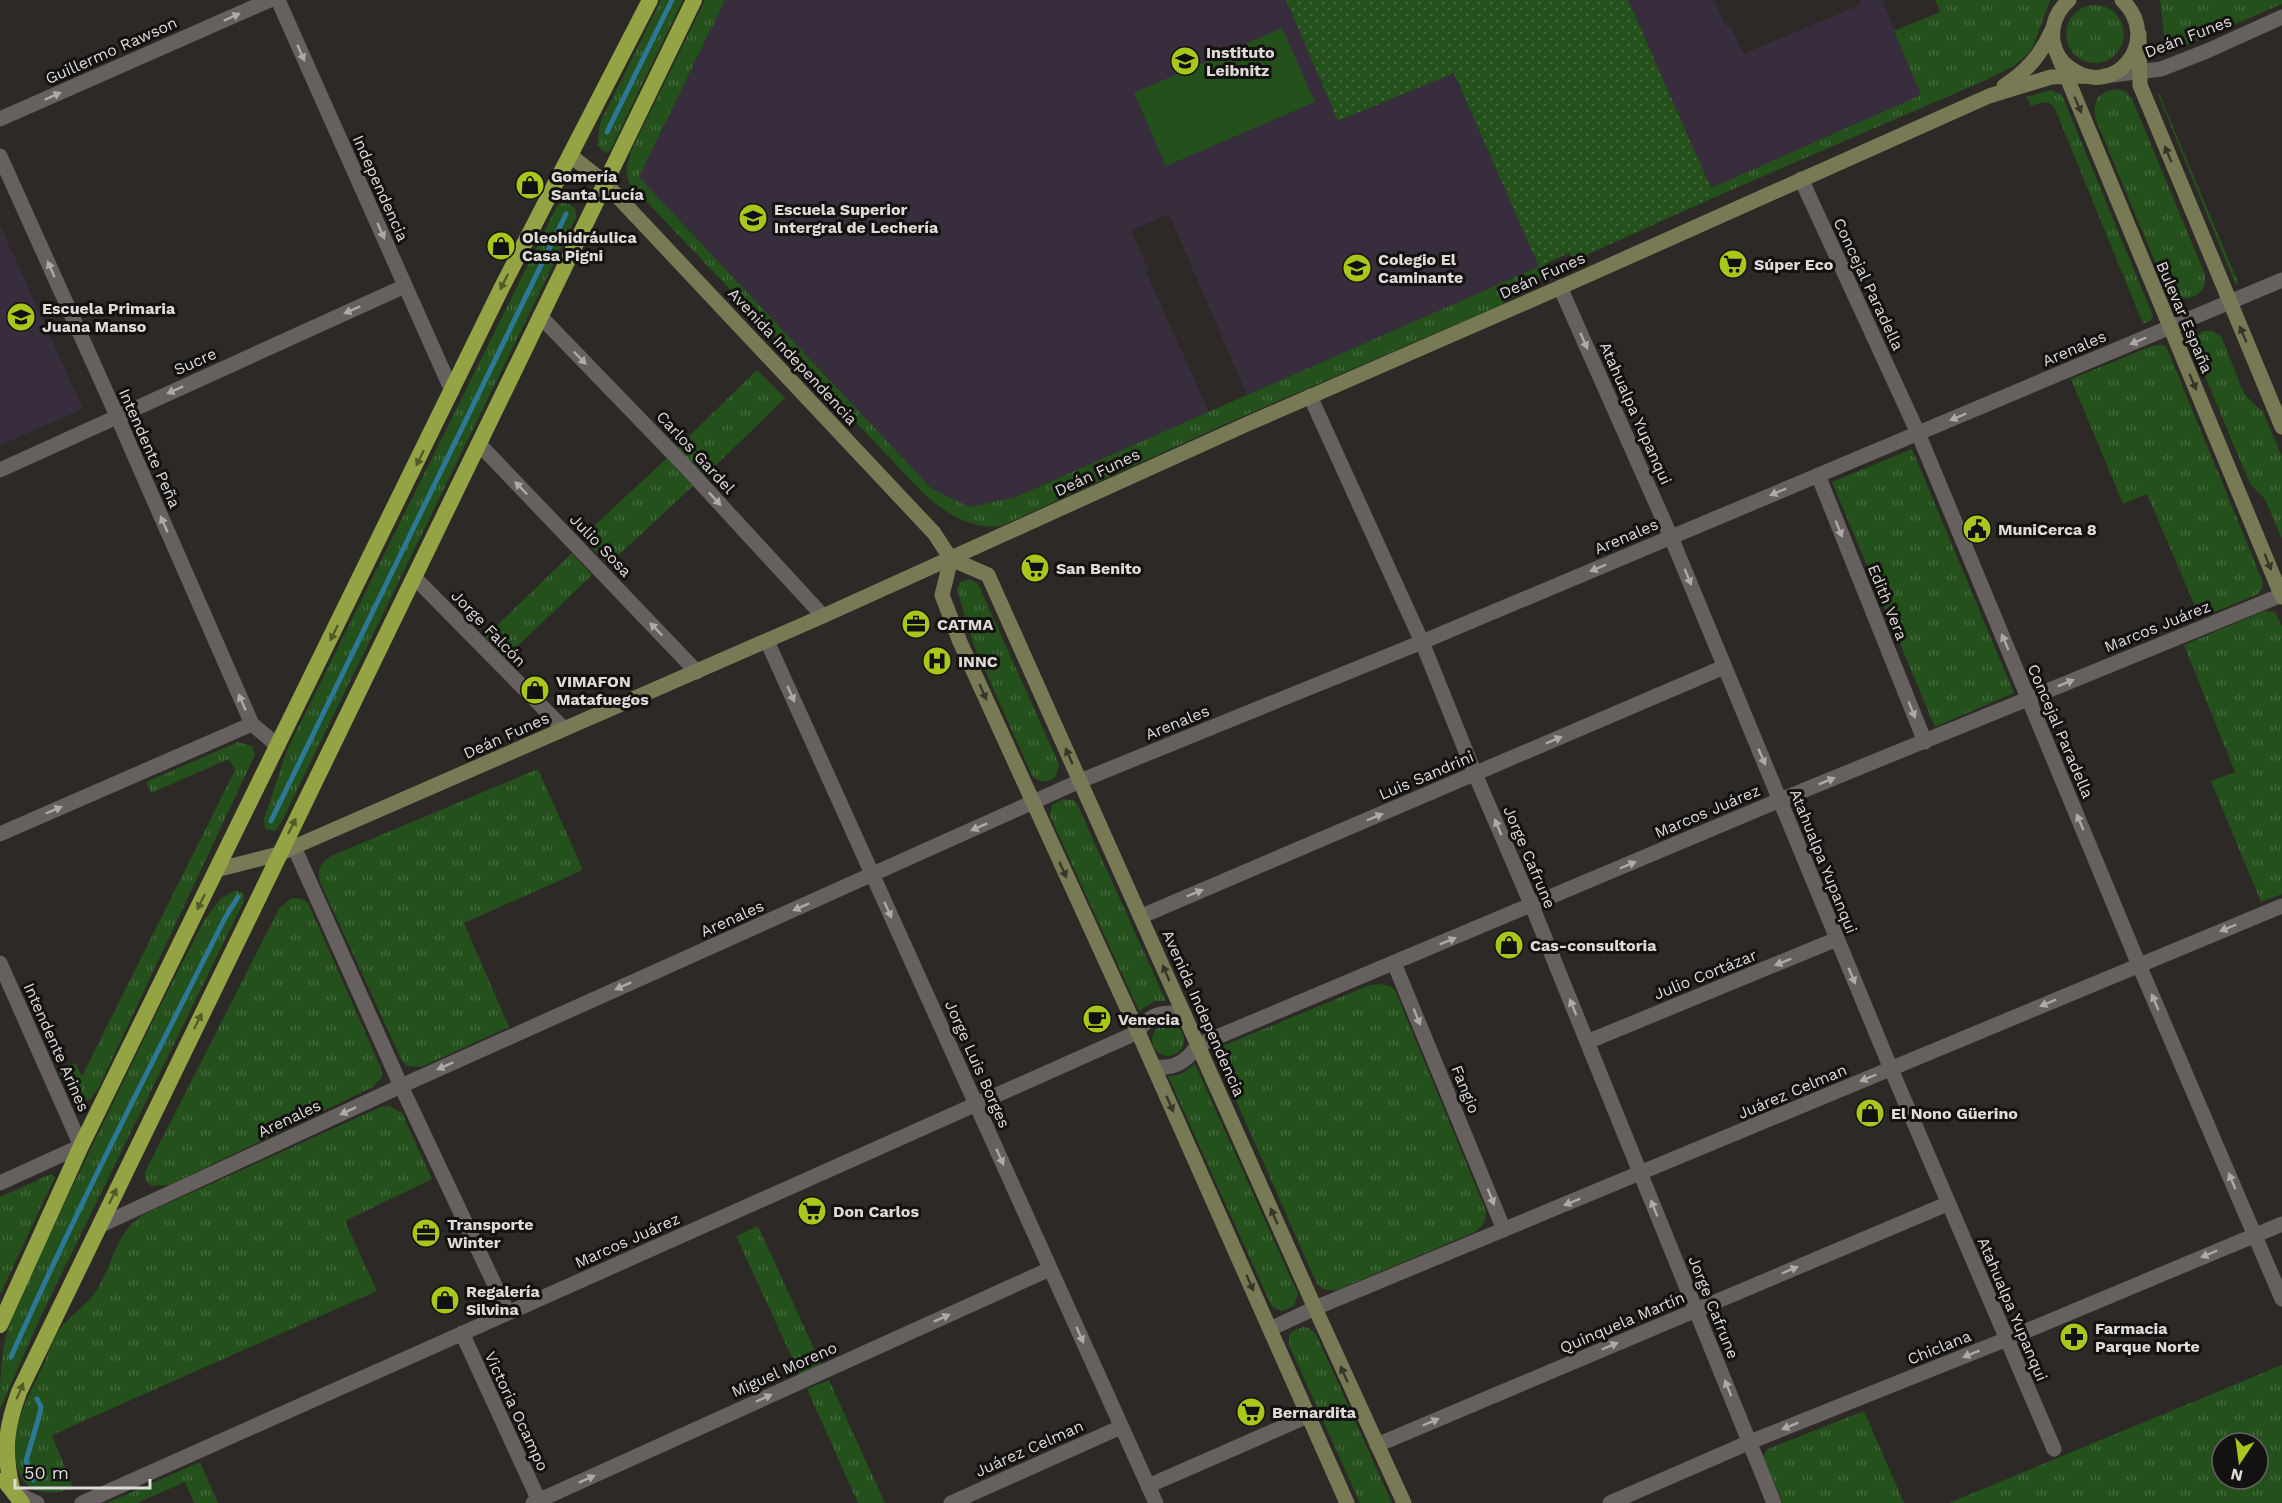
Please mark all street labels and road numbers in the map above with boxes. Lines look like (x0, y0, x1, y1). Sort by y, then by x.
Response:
street label: Deán Funes (2142, 11, 2234, 62)
street label: Guillermo Rawson (42, 13, 180, 88)
street label: Independencia (349, 132, 412, 244)
street label: Concejal Paradella (1829, 215, 1908, 354)
street label: Deán Funes (1496, 248, 1588, 303)
street label: Bulevar España (2152, 258, 2217, 376)
street label: Avenida Independencia (724, 284, 861, 429)
street label: Arenales (2039, 327, 2109, 370)
street label: Atahualpa Yupanqui (1595, 339, 1676, 488)
street label: Sucre (171, 344, 219, 379)
street label: Intendente Peña (115, 386, 184, 511)
street label: Carlos Gardel (653, 407, 739, 498)
street label: Deán Funes (1052, 444, 1143, 500)
street label: Julio Sosa (566, 510, 635, 581)
street label: Arenales (1591, 515, 1661, 558)
street label: Edith Vera (1864, 562, 1911, 643)
street label: Jorge Falcón (447, 586, 530, 671)
street label: Marcos Juárez (2101, 597, 2213, 656)
street label: Concejal Paradella (2024, 661, 2097, 801)
street label: Arenales (1142, 701, 1212, 744)
street label: Deán Funes (460, 708, 552, 763)
street label: Luis Sandrini (1376, 747, 1477, 804)
street label: Marcos Juárez (1652, 781, 1763, 842)
street label: Atahualpa Yupanqui (1786, 786, 1861, 936)
street label: Jorge Cafrune (1499, 803, 1560, 911)
street label: Arenales (697, 896, 767, 941)
street label: Avenida Independencia (1158, 927, 1249, 1099)
street label: Julio Cortázar (1651, 945, 1760, 1004)
street label: Intendente Arines (20, 980, 93, 1115)
street label: Jorge Luis Borges (941, 997, 1014, 1131)
street label: Juárez Celman (1735, 1060, 1850, 1123)
street label: Fangio (1447, 1062, 1484, 1116)
street label: Arenales (255, 1096, 324, 1141)
street label: Marcos Juárez (572, 1209, 683, 1272)
street label: Atahualpa Yupanqui (1974, 1234, 2051, 1384)
street label: Jorge Cafrune (1684, 1253, 1743, 1362)
street label: Quinquela Martín (1557, 1288, 1687, 1357)
street label: Chiclana (1905, 1326, 1974, 1369)
street label: Miguel Moreno (729, 1338, 840, 1401)
street label: Victoria Ocampo (481, 1348, 553, 1474)
street label: Juárez Celman (972, 1416, 1086, 1481)

